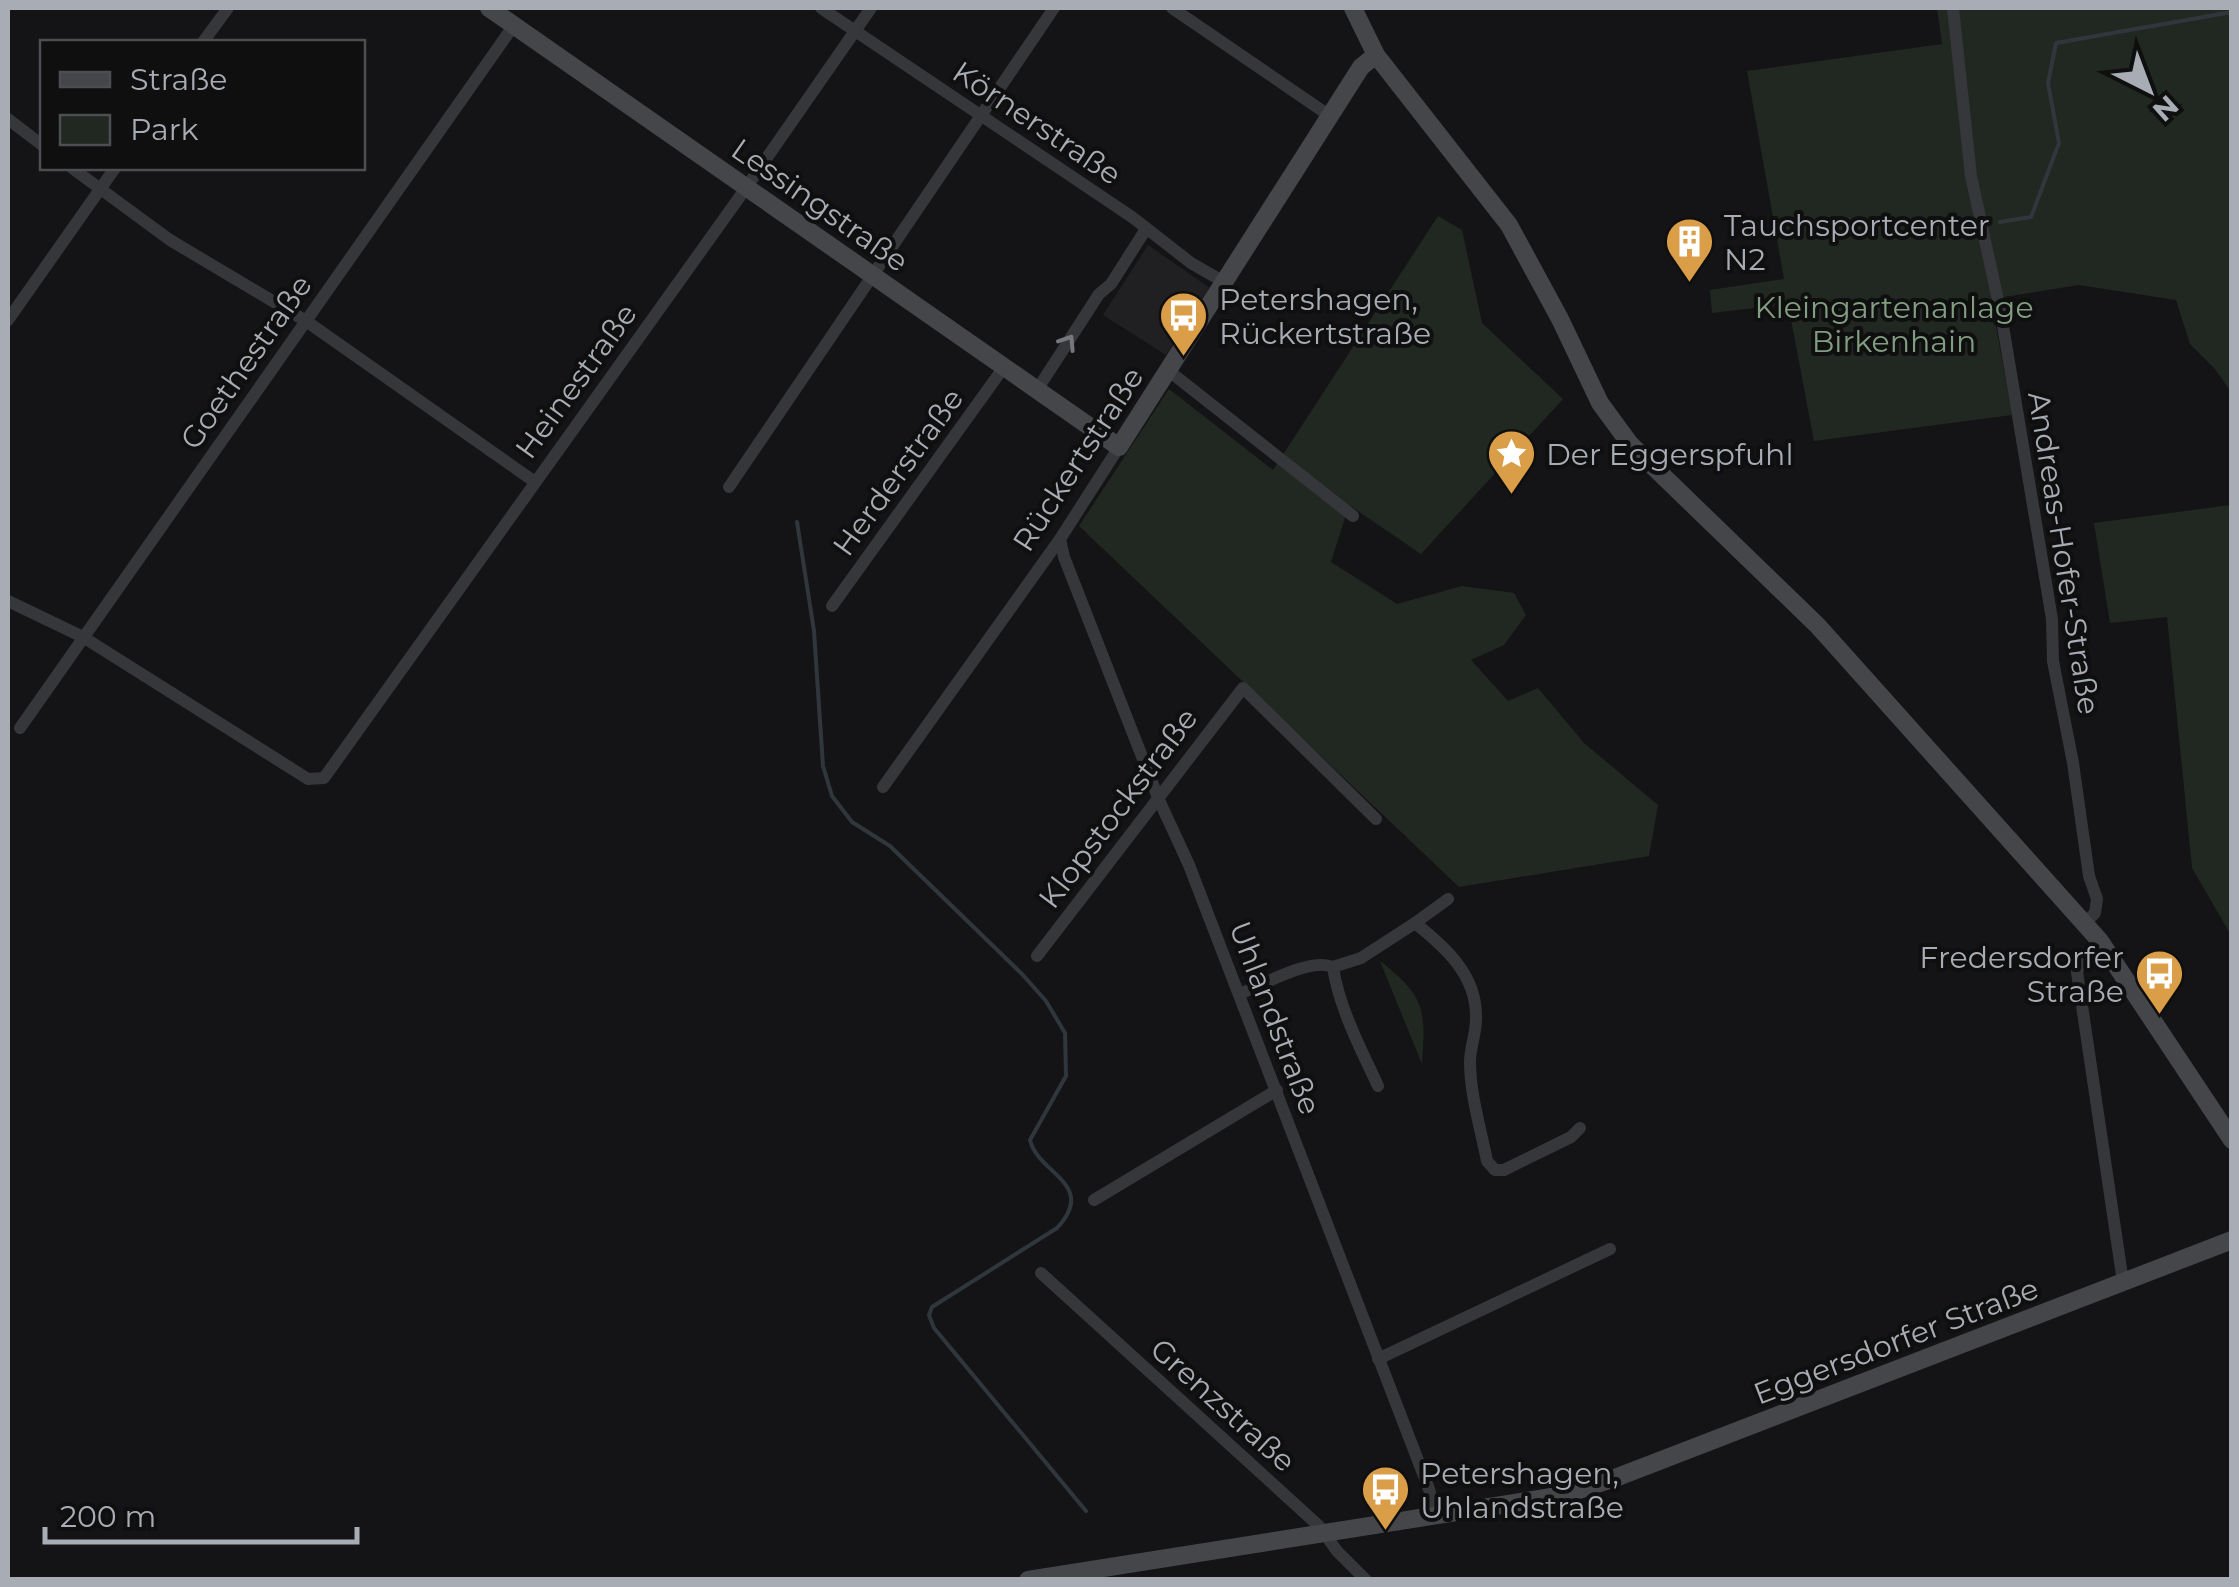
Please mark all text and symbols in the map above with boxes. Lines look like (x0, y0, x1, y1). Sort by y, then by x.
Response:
legend (40, 40, 365, 170)
north arrow (2099, 40, 2199, 140)
street label: Körnerstraße (946, 53, 1128, 193)
text: Straße (130, 61, 227, 98)
text: N (2146, 88, 2186, 129)
text: Park (130, 111, 199, 148)
street label: Lessingstraße (725, 130, 915, 280)
place label: Tauchsportcenter N2 (1724, 207, 1990, 278)
building icon: Tauchsportcenter N2 (1663, 216, 1715, 284)
street label: Goethestraße (172, 268, 320, 456)
place label: Petershagen, Rückertstraße (1219, 281, 1431, 352)
park label: Kleingartenanlage Birkenhain (1754, 289, 2034, 360)
bus stop icon: Petershagen, Rückertstraße (1158, 290, 1210, 358)
street label: Heinestraße (507, 296, 645, 466)
one-way arrow (1055, 335, 1074, 353)
street label: Rückertstraße (1005, 360, 1151, 558)
street label: Herderstraße (825, 381, 971, 563)
street label: Andreas-Hofer-Straße (2020, 389, 2108, 717)
place icon: Der Eggerspfuhl (1485, 428, 1537, 496)
place label: Der Eggerspfuhl (1546, 436, 1793, 473)
street label: Klopstockstraße (1031, 701, 1205, 915)
street label: Uhlandstraße (1221, 916, 1329, 1120)
place label: Fredersdorfer Straße (1919, 939, 2124, 1010)
bus stop icon: Fredersdorfer Straße (2133, 948, 2185, 1016)
street label: Eggersdorfer Straße (1748, 1270, 2044, 1412)
street label: Grenzstraße (1143, 1330, 1303, 1480)
place label: Petershagen, Uhlandstraße (1420, 1455, 1624, 1526)
bus stop icon: Petershagen, Uhlandstraße (1359, 1464, 1411, 1532)
scale bar (45, 1482, 358, 1544)
text: 200 m (60, 1498, 156, 1535)

